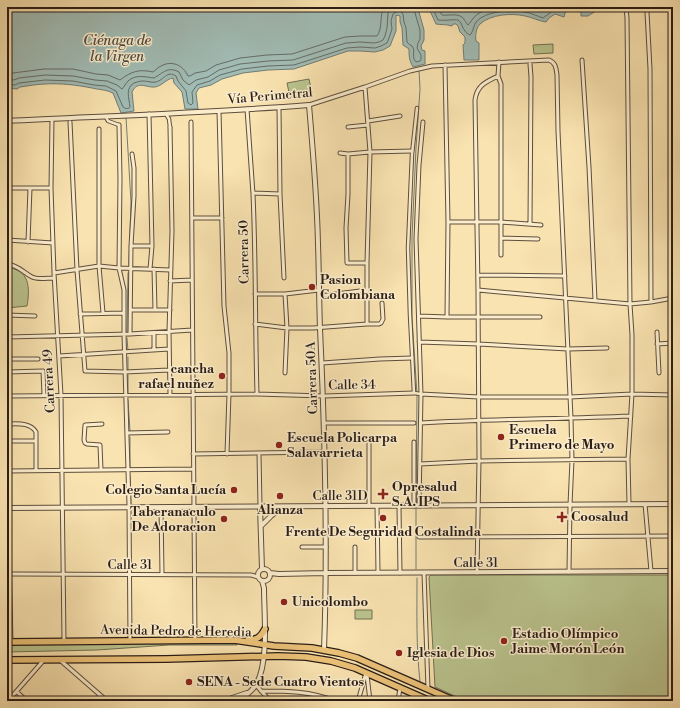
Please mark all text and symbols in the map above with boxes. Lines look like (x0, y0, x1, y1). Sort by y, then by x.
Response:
water label: Ciénaga de la Virgen (83, 32, 151, 66)
street label: Vía Perimetral (226, 84, 313, 108)
street label: Carrera 50 (235, 219, 253, 284)
place label: Pasion Colombiana (320, 272, 396, 303)
marker: Pasion Colombiana (307, 282, 317, 292)
street label: Carrera 50A (303, 340, 321, 415)
street label: Carrera 49 (39, 349, 59, 413)
place label: cancha rafael nuñez (138, 361, 215, 392)
marker: cancha rafael nuñez (217, 371, 227, 381)
street label: Calle 34 (328, 377, 376, 393)
place label: Escuela Primero de Mayo (509, 422, 615, 453)
place label: Escuela Policarpa Salavarrieta (287, 430, 398, 461)
marker: Escuela Primero de Mayo (496, 432, 506, 442)
marker: Escuela Policarpa Salavarrieta (274, 440, 284, 450)
place label: Opresalud S.A. IPS (392, 479, 457, 510)
place label: Colegio Santa Lucía (105, 482, 227, 498)
marker: Colegio Santa Lucía (229, 485, 239, 495)
street label: Calle 31D (312, 488, 368, 504)
marker: Opresalud S.A. IPS (377, 488, 389, 500)
marker: Alianza (275, 491, 285, 501)
place label: Alianza (256, 502, 304, 518)
place label: Taberanaculo De Adoracion (130, 504, 216, 535)
place label: Coosalud (571, 509, 629, 525)
marker: Coosalud (556, 511, 568, 523)
marker: Frente De Seguridad Costalinda (378, 513, 388, 523)
marker: Taberanaculo De Adoracion (219, 514, 229, 524)
place label: Frente De Seguridad Costalinda (285, 524, 482, 540)
street label: Calle 31 (454, 555, 499, 571)
street label: Calle 31 (108, 557, 153, 573)
place label: Unicolombo (292, 594, 369, 610)
marker: Unicolombo (279, 597, 289, 607)
street label: Avenida Pedro de Heredia (99, 622, 252, 640)
place label: Estadio Olímpico Jaime Morón León (510, 626, 624, 657)
marker: Estadio Olímpico Jaime Morón León (499, 636, 509, 646)
place label: Iglesia de Dios (407, 645, 495, 661)
marker: Iglesia de Dios (394, 648, 404, 658)
place label: SENA - Sede Cuatro Vientos (197, 674, 365, 690)
marker: SENA - Sede Cuatro Vientos (184, 677, 194, 687)

